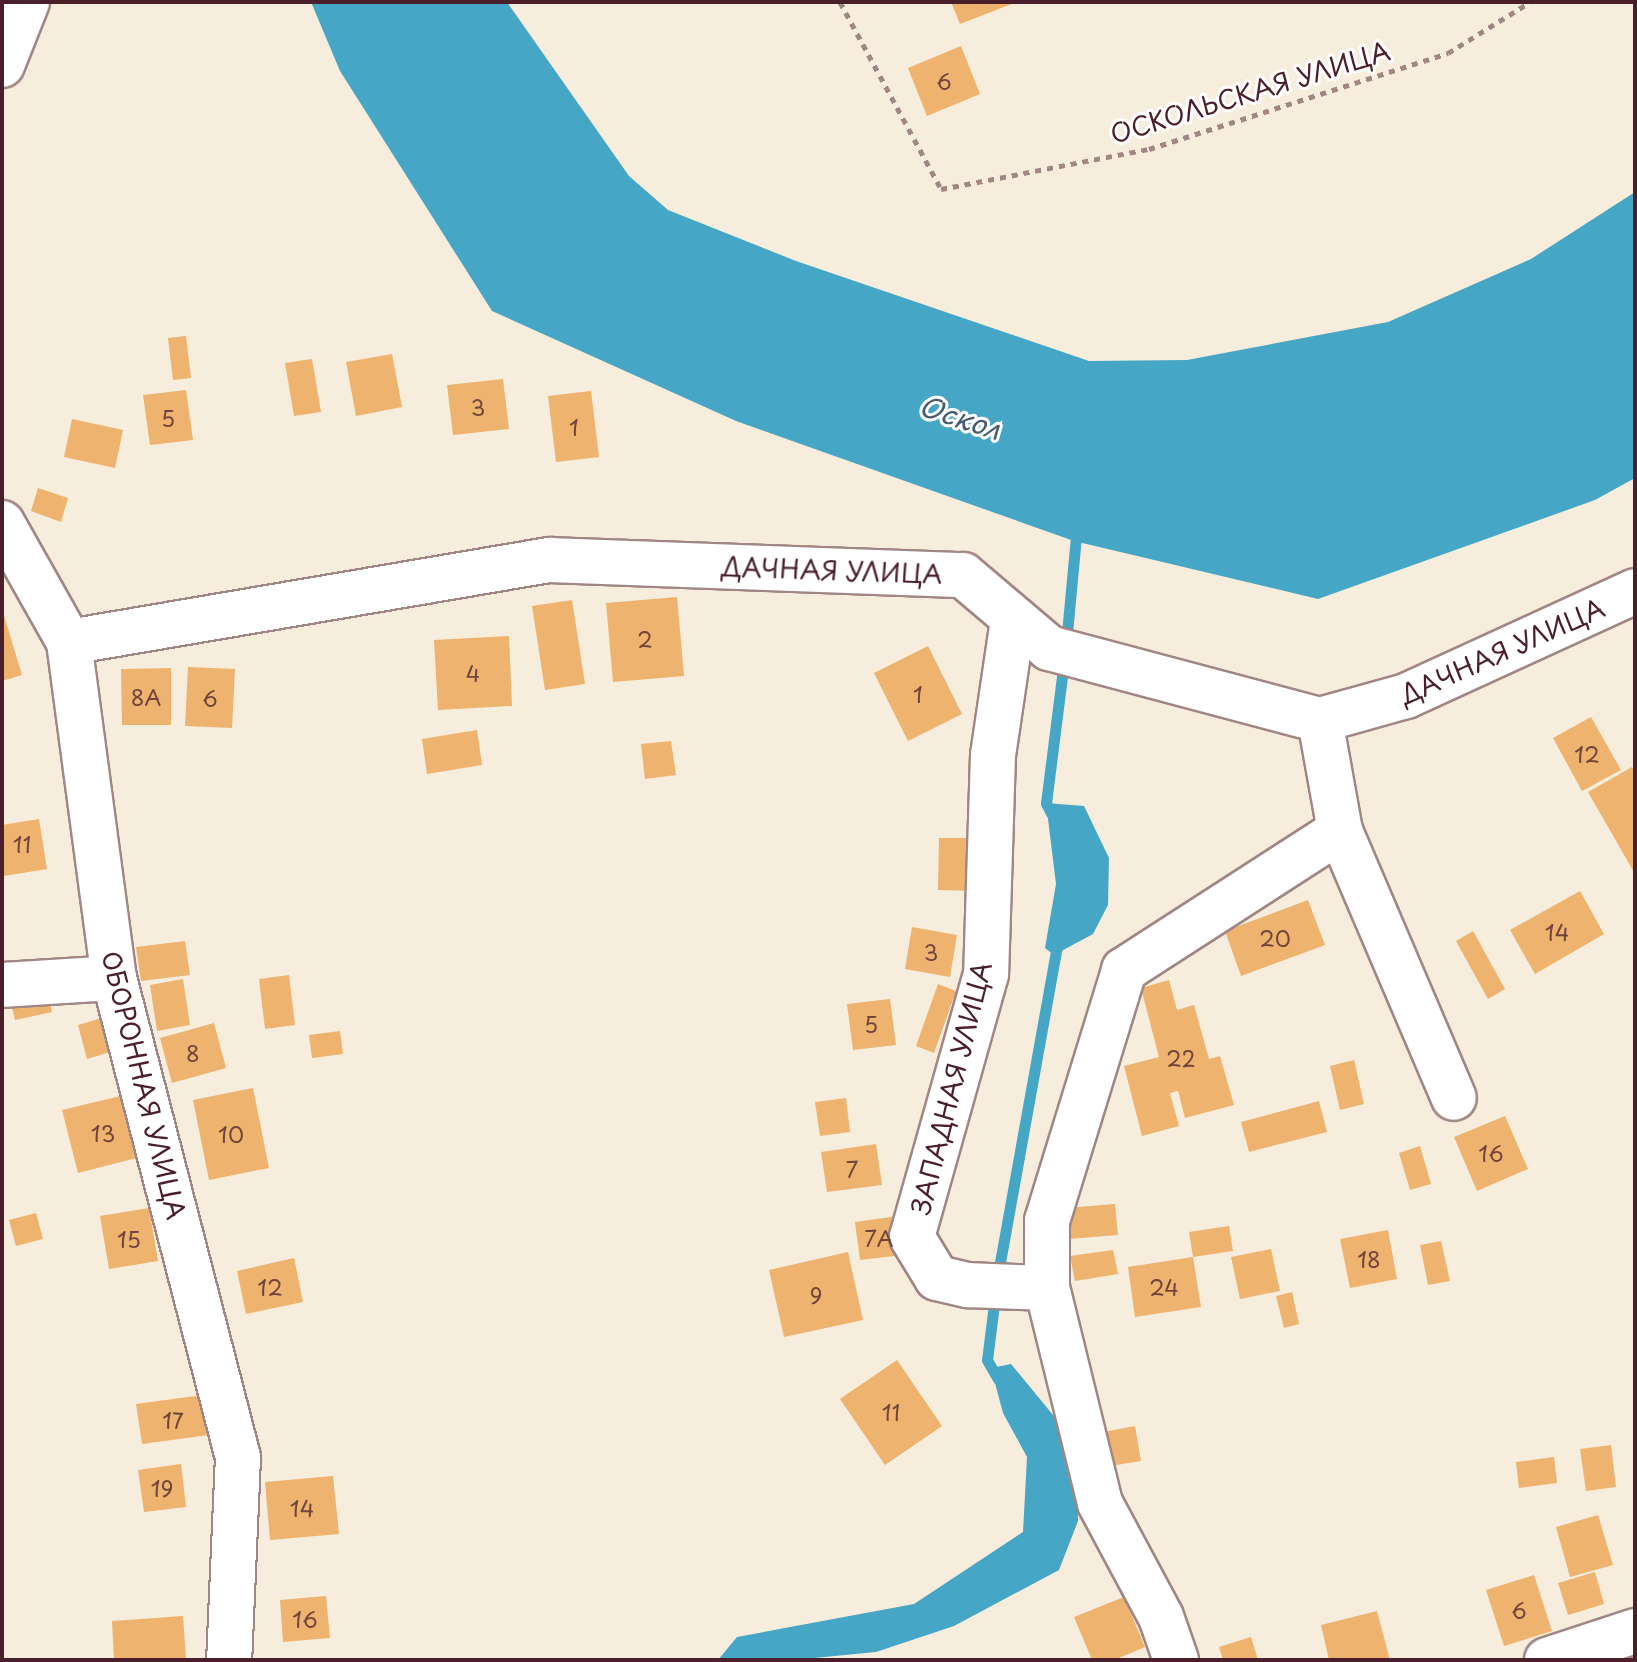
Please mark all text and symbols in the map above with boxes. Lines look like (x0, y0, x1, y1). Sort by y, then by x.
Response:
street label: ОСКОЛЬСКАЯ УЛИЦА (1106, 35, 1394, 149)
house number: 6 (936, 68, 952, 94)
water label: Оскол (915, 388, 1005, 446)
house number: 3 (471, 394, 485, 420)
house number: 5 (161, 405, 175, 431)
house number: 1 (569, 414, 579, 440)
street label: ДАЧНАЯ УЛИЦА (721, 551, 943, 589)
street label: ДАЧНАЯ УЛИЦА (1395, 592, 1609, 710)
house number: 2 (637, 626, 653, 652)
house number: 4 (466, 660, 480, 686)
house number: 1 (913, 681, 923, 707)
house number: 8А (131, 684, 161, 710)
house number: 6 (202, 685, 218, 711)
house number: 12 (1574, 741, 1600, 767)
house number: 11 (13, 831, 31, 857)
house number: 14 (1545, 919, 1569, 945)
house number: 20 (1259, 925, 1291, 951)
house number: 3 (924, 939, 938, 965)
street label: ОБОРОННАЯ УЛИЦА (96, 948, 192, 1222)
street label: ЗАПАДНАЯ УЛИЦА (905, 958, 997, 1218)
house number: 5 (864, 1011, 878, 1037)
house number: 8 (186, 1040, 200, 1066)
house number: 22 (1166, 1045, 1196, 1071)
house number: 13 (91, 1120, 115, 1146)
house number: 10 (218, 1121, 244, 1147)
house number: 16 (1478, 1140, 1504, 1166)
house number: 7 (846, 1156, 858, 1182)
house number: 7А (864, 1225, 894, 1251)
house number: 15 (117, 1226, 141, 1252)
house number: 18 (1357, 1246, 1381, 1272)
house number: 12 (257, 1274, 283, 1300)
house number: 24 (1149, 1274, 1179, 1300)
house number: 9 (810, 1282, 822, 1308)
house number: 11 (882, 1399, 900, 1425)
house number: 17 (162, 1407, 184, 1433)
house number: 19 (151, 1475, 173, 1501)
house number: 14 (290, 1495, 314, 1521)
house number: 6 (1511, 1597, 1527, 1623)
house number: 16 (292, 1606, 318, 1632)

